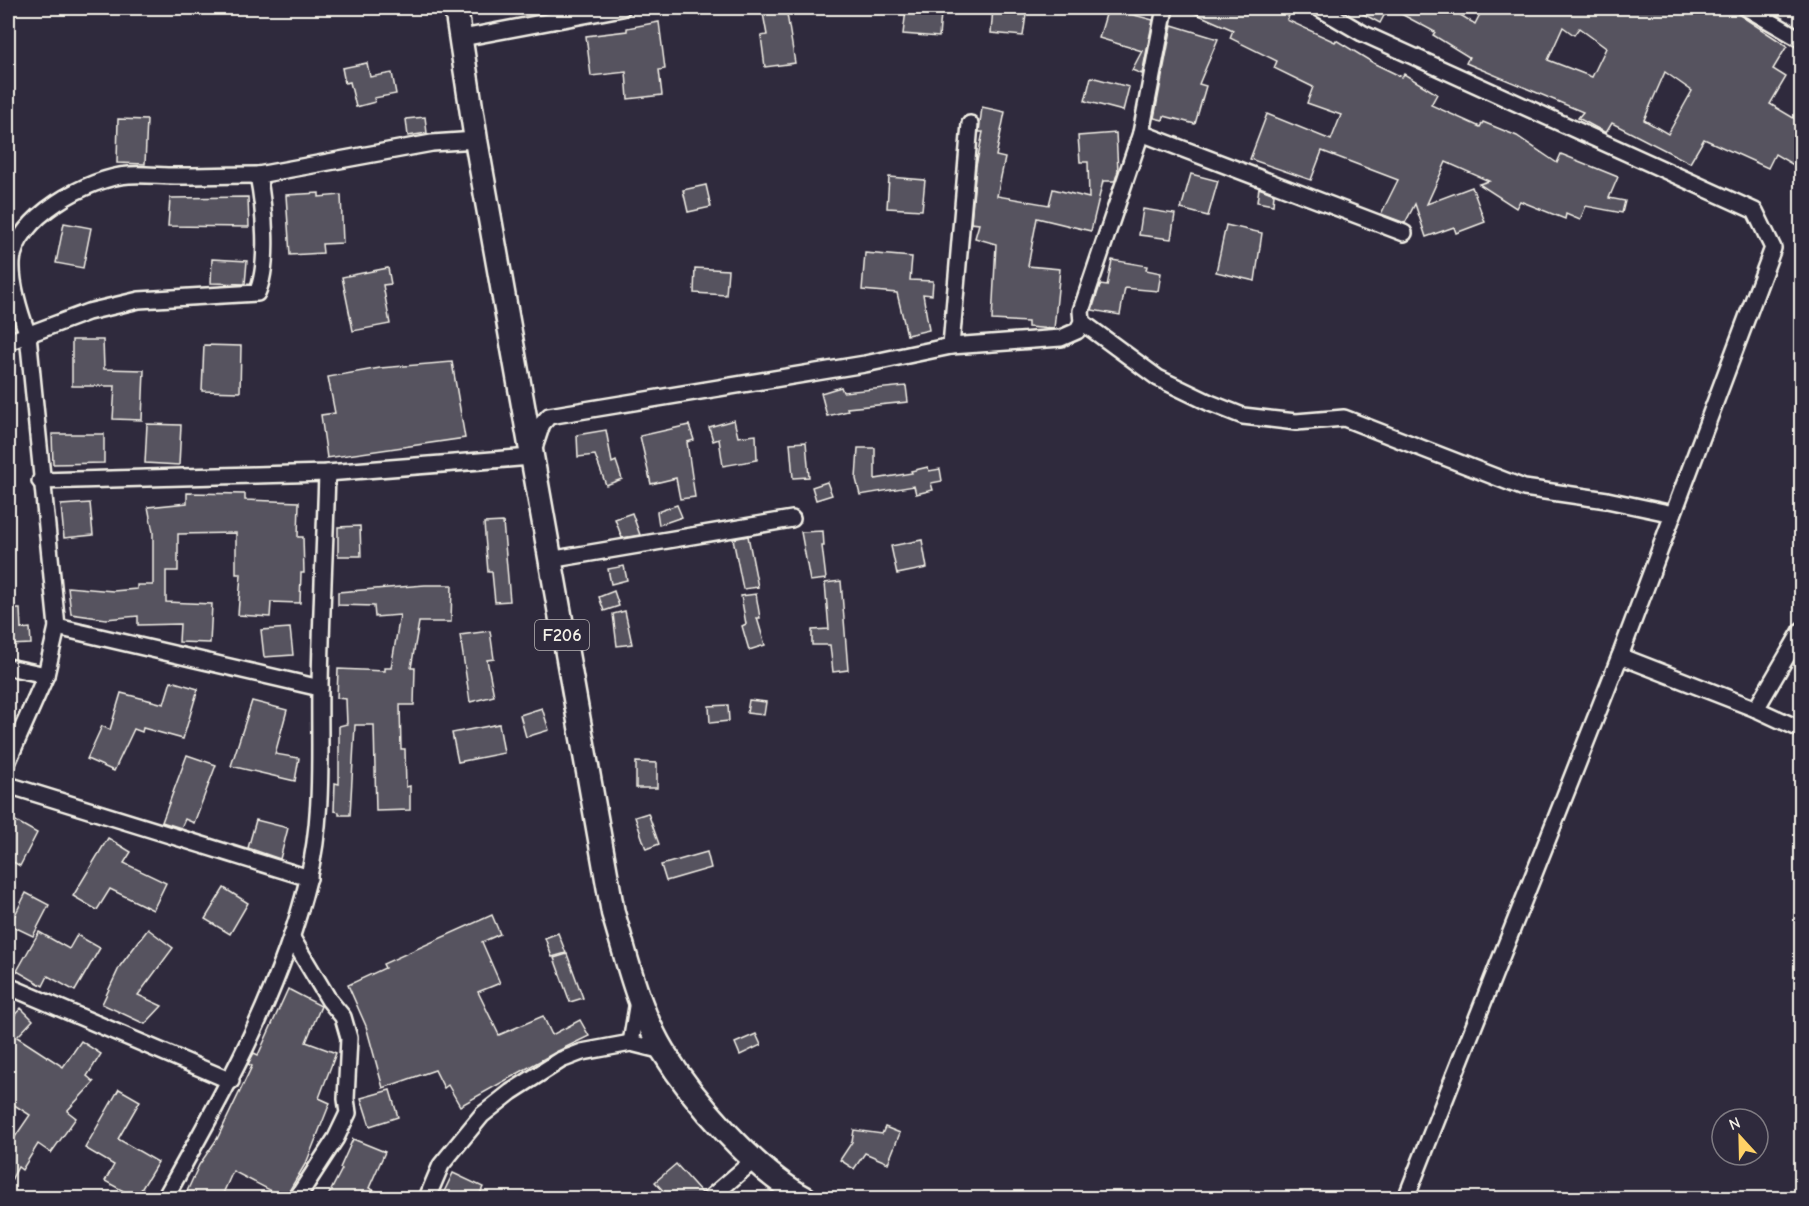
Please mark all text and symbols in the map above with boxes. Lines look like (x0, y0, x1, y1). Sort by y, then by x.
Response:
road number: F206 (535, 620, 589, 650)
north arrow (1710, 1107, 1770, 1167)
text: N (1727, 1114, 1743, 1134)

